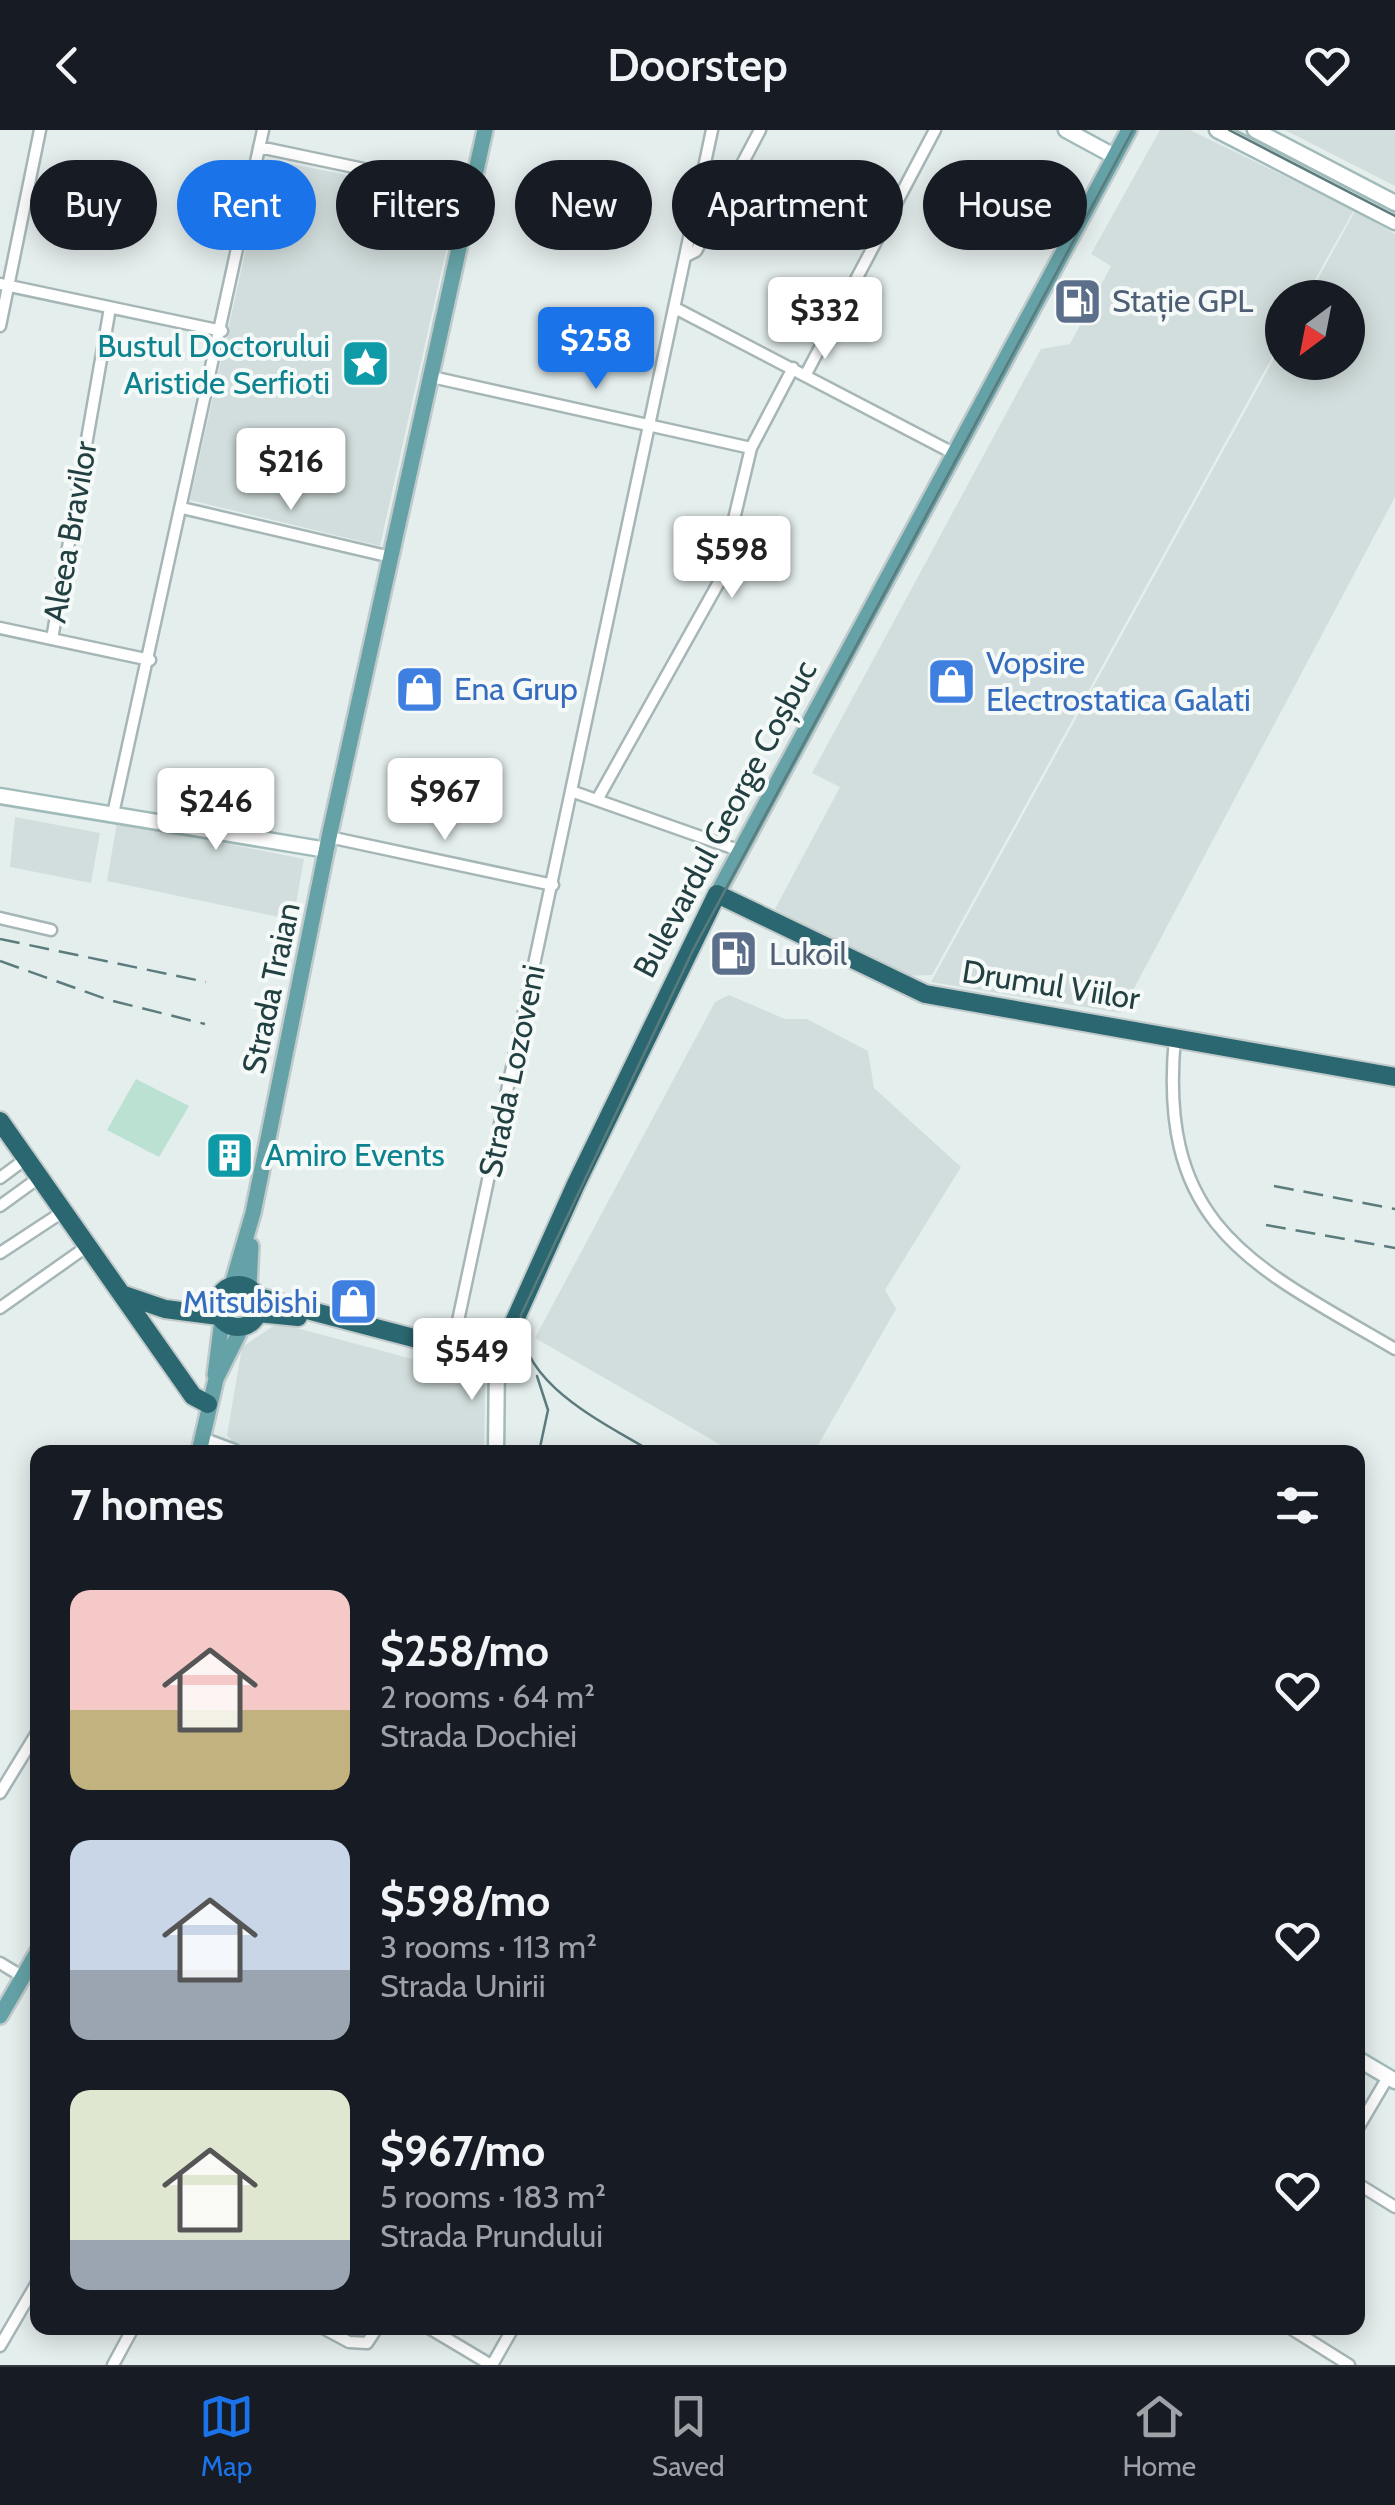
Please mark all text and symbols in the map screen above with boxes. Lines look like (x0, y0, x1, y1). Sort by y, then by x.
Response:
icon: back (40, 38, 95, 93)
text: Doorstep (607, 38, 788, 92)
icon: heart (1300, 38, 1355, 93)
chip: Buy (30, 160, 157, 250)
chip: Rent (177, 160, 316, 250)
chip: Filters (336, 160, 495, 250)
chip: New (515, 160, 652, 250)
chip: Apartment (672, 160, 903, 250)
chip: House (923, 160, 1087, 250)
fuel station icon: Stație GPL (1051, 275, 1103, 327)
pin: $332 (766, 277, 884, 362)
north arrow (1265, 280, 1365, 380)
map controls (1265, 280, 1365, 380)
place label: Stație GPL (1112, 281, 1253, 322)
text: $332 (790, 290, 860, 329)
pin: $258 (537, 307, 655, 392)
text: $258 (560, 320, 632, 359)
place label: Bustul Doctorului Aristide Serfioti (97, 326, 330, 402)
place icon: Bustul Doctorului Aristide Serfioti (339, 338, 391, 390)
pin: $216 (232, 428, 350, 513)
street label: Aleea Bravilor (34, 437, 105, 626)
text: $216 (258, 441, 324, 480)
pin: $598 (673, 516, 791, 601)
text: $598 (695, 529, 769, 568)
place label: Vopsire Electrostatica Galati (986, 643, 1251, 719)
street label: Bulevardul George Coșbuc (624, 654, 826, 985)
shop icon: Vopsire Electrostatica Galati (925, 655, 977, 707)
shop icon: Ena Grup (393, 663, 445, 715)
place label: Ena Grup (454, 669, 578, 708)
pin: $967 (386, 758, 504, 843)
pin: $246 (157, 768, 275, 853)
text: $967 (410, 771, 480, 810)
text: $246 (179, 781, 253, 820)
street label: Strada Traian (233, 899, 308, 1077)
fuel station icon: Lukoil (708, 928, 760, 980)
place label: Lukoil (769, 934, 848, 973)
street label: Drumul Viilor (960, 951, 1143, 1018)
street label: Strada Lozoveni (470, 961, 553, 1181)
building icon: Amiro Events (204, 1129, 256, 1181)
place label: Amiro Events (265, 1135, 445, 1174)
shop icon: Mitsubishi (327, 1276, 379, 1328)
place label: Mitsubishi (183, 1282, 318, 1321)
pin: $549 (413, 1318, 531, 1403)
text: $549 (435, 1331, 509, 1370)
icon: filters (1270, 1478, 1325, 1533)
text: 7 homes (70, 1479, 224, 1531)
text: $258/mo (380, 1625, 549, 1677)
icon: home (150, 1630, 270, 1750)
icon: heart (1270, 1663, 1325, 1718)
text: 2 rooms · 64 m² (380, 1677, 595, 1716)
text: Strada Dochiei (380, 1716, 577, 1755)
text: $598/mo (380, 1875, 550, 1927)
icon: home (150, 1880, 270, 2000)
icon: heart (1270, 1913, 1325, 1968)
text: 3 rooms · 113 m² (380, 1927, 597, 1966)
text: Strada Unirii (380, 1966, 546, 2005)
text: $967/mo (380, 2125, 545, 2177)
icon: home (150, 2130, 270, 2250)
icon: heart (1270, 2163, 1325, 2218)
text: 5 rooms · 183 m² (380, 2177, 606, 2216)
text: Strada Prundului (380, 2216, 603, 2255)
tab: Map (199, 2389, 254, 2483)
tab: Saved (652, 2389, 725, 2483)
tab: Home (1122, 2389, 1196, 2483)

